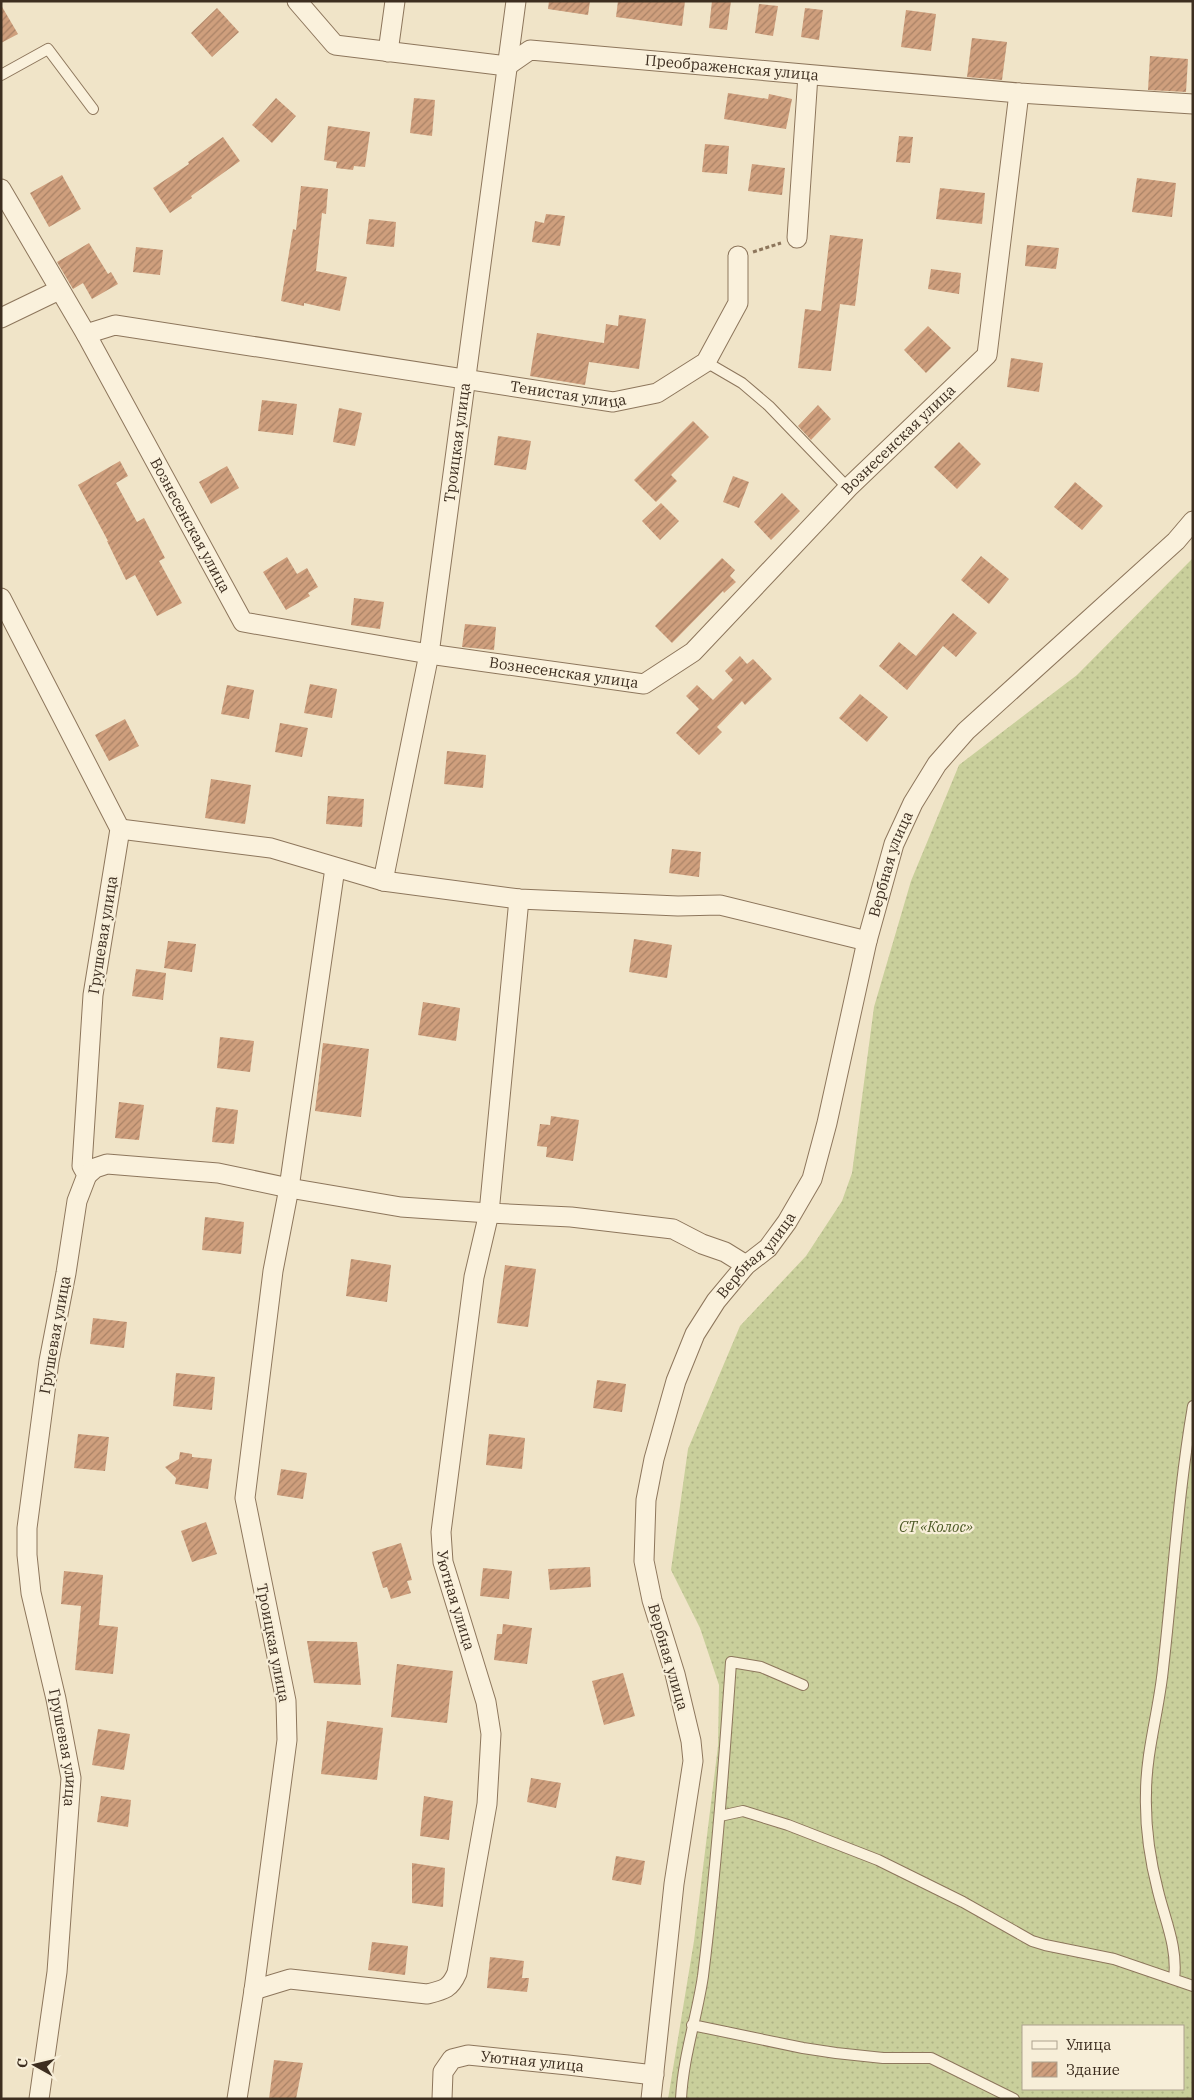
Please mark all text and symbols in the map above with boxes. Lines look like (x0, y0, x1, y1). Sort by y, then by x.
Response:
street label: Преображенская улица (644, 50, 820, 84)
street label: Тенистая улица (509, 376, 628, 412)
street label: Вознесенская улица (837, 380, 959, 498)
street label: Троицкая улица (439, 381, 474, 503)
street label: Вознесенская улица (146, 454, 235, 596)
street label: Вознесенская улица (488, 652, 640, 692)
street label: Вербная улица (864, 808, 917, 919)
street label: Грушевая улица (84, 874, 121, 996)
street label: Вербная улица (712, 1209, 800, 1302)
street label: Грушевая улица (35, 1274, 74, 1395)
park label: СТ «Колос» (899, 1517, 973, 1536)
street label: Уютная улица (433, 1550, 480, 1653)
street label: Троицкая улица (253, 1582, 294, 1704)
street label: Вербная улица (644, 1601, 693, 1712)
street label: Грушевая улица (45, 1687, 81, 1808)
legend (1022, 2025, 1184, 2090)
text: Улица (1066, 2035, 1111, 2054)
north arrow (10, 2040, 60, 2090)
street label: Уютная улица (480, 2046, 585, 2076)
text: С (13, 2057, 32, 2069)
text: Здание (1066, 2060, 1120, 2079)

